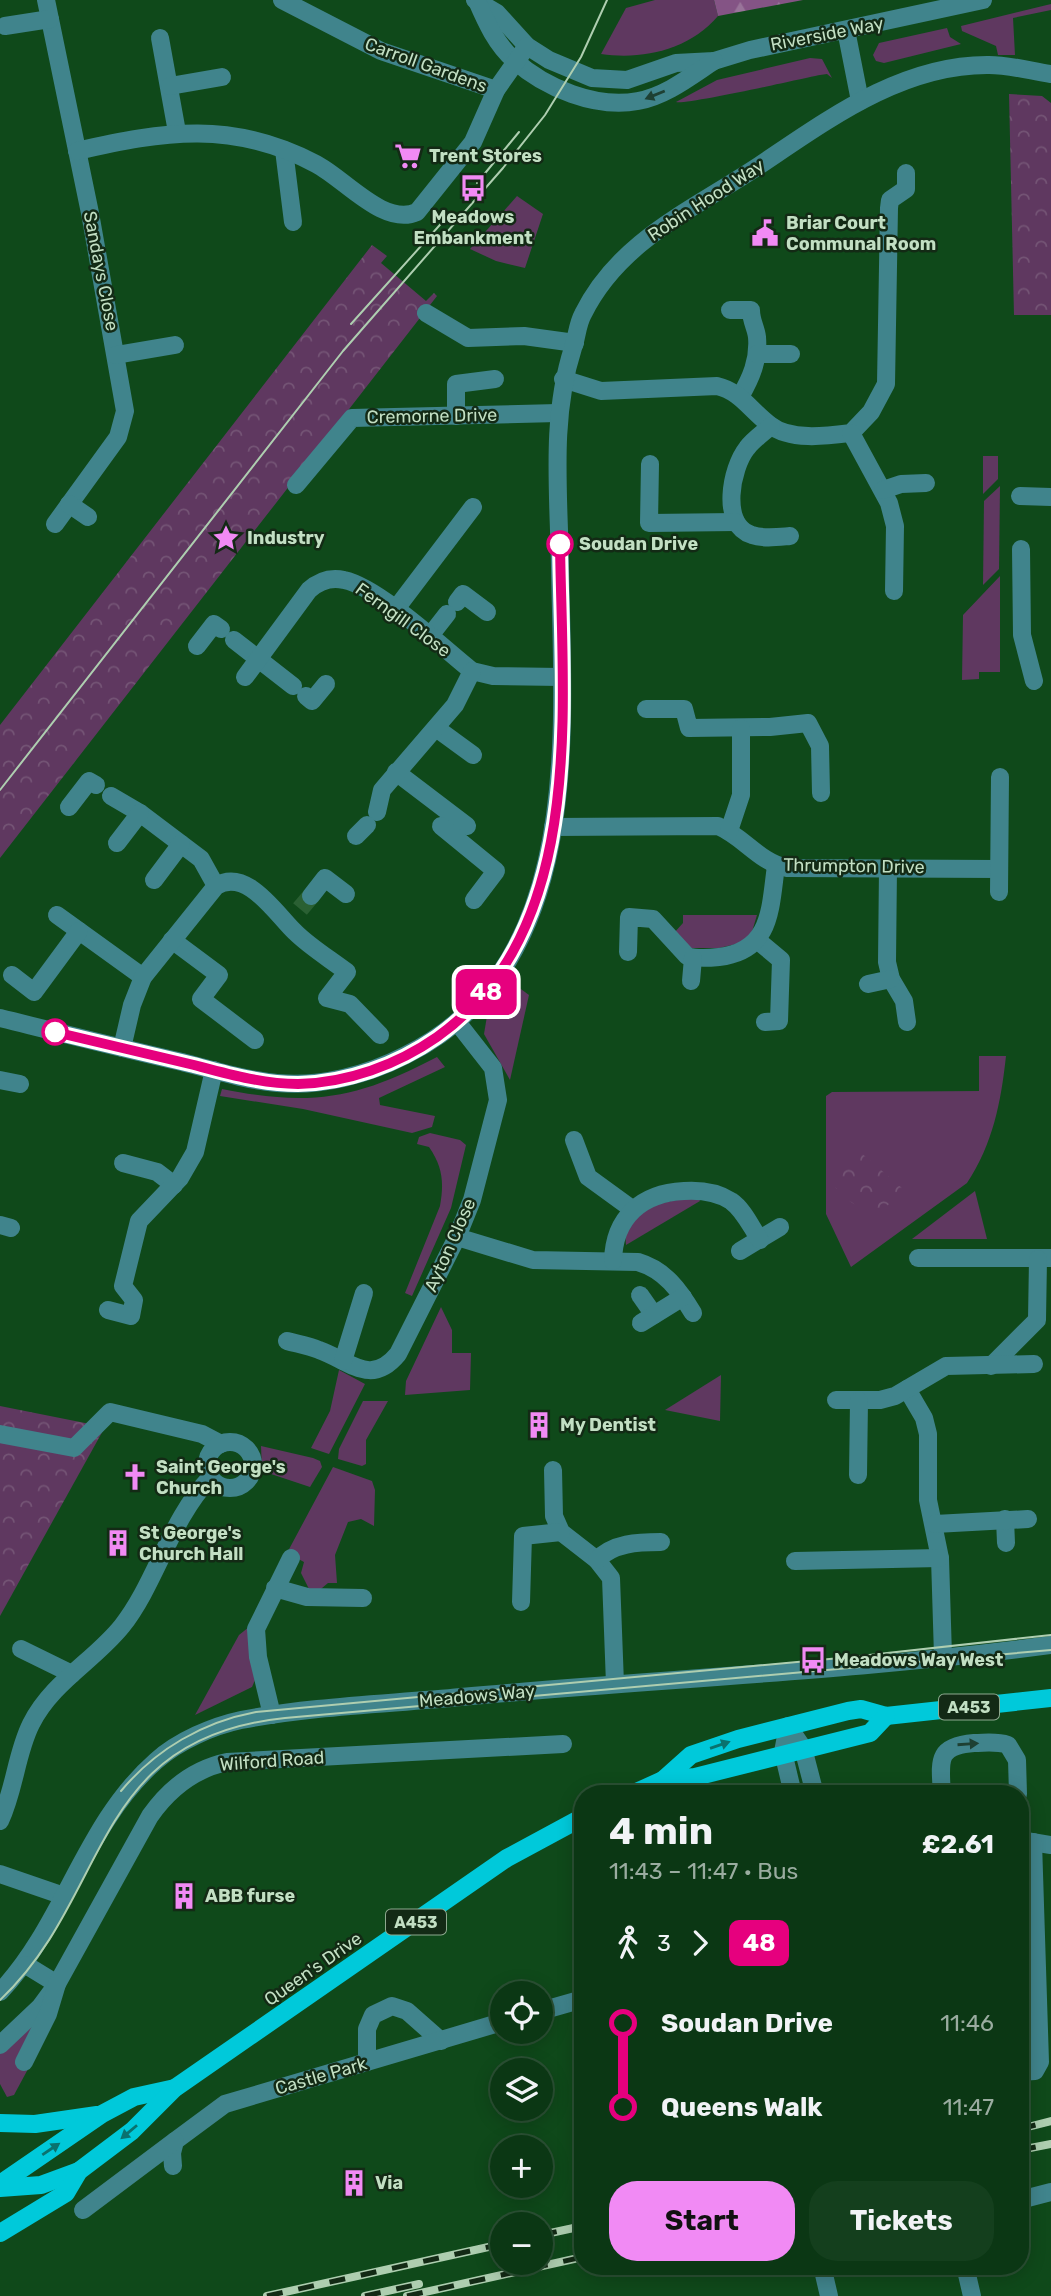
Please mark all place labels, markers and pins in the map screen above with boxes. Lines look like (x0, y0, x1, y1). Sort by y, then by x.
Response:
supermarket icon: Trent Stores (393, 141, 423, 171)
place label: Trent Stores (429, 145, 542, 167)
bus stop icon: Meadows Embankment (458, 173, 488, 203)
place label: Meadows Embankment (413, 206, 533, 249)
place label: Briar Court Communal Room (786, 212, 936, 255)
public building icon: Briar Court Communal Room (750, 218, 780, 248)
place icon: Industry (211, 523, 241, 553)
place label: Industry (247, 527, 325, 549)
marker: Soudan Drive (547, 531, 573, 557)
place label: Soudan Drive (579, 533, 698, 555)
unlabelled marker (42, 1019, 68, 1045)
building icon: My Dentist (524, 1410, 554, 1440)
place label: My Dentist (560, 1414, 656, 1436)
place label: Saint George's Church (156, 1456, 286, 1499)
church icon: Saint George's Church (120, 1462, 150, 1492)
place label: St George's Church Hall (139, 1522, 243, 1565)
building icon: St George's Church Hall (103, 1528, 133, 1558)
bus stop icon: Meadows Way West (798, 1645, 828, 1675)
place label: Meadows Way West (834, 1649, 1003, 1671)
building icon: ABB furse (169, 1881, 199, 1911)
place label: ABB furse (205, 1885, 295, 1907)
building icon: Via (339, 2168, 369, 2198)
place label: Via (375, 2172, 403, 2194)

